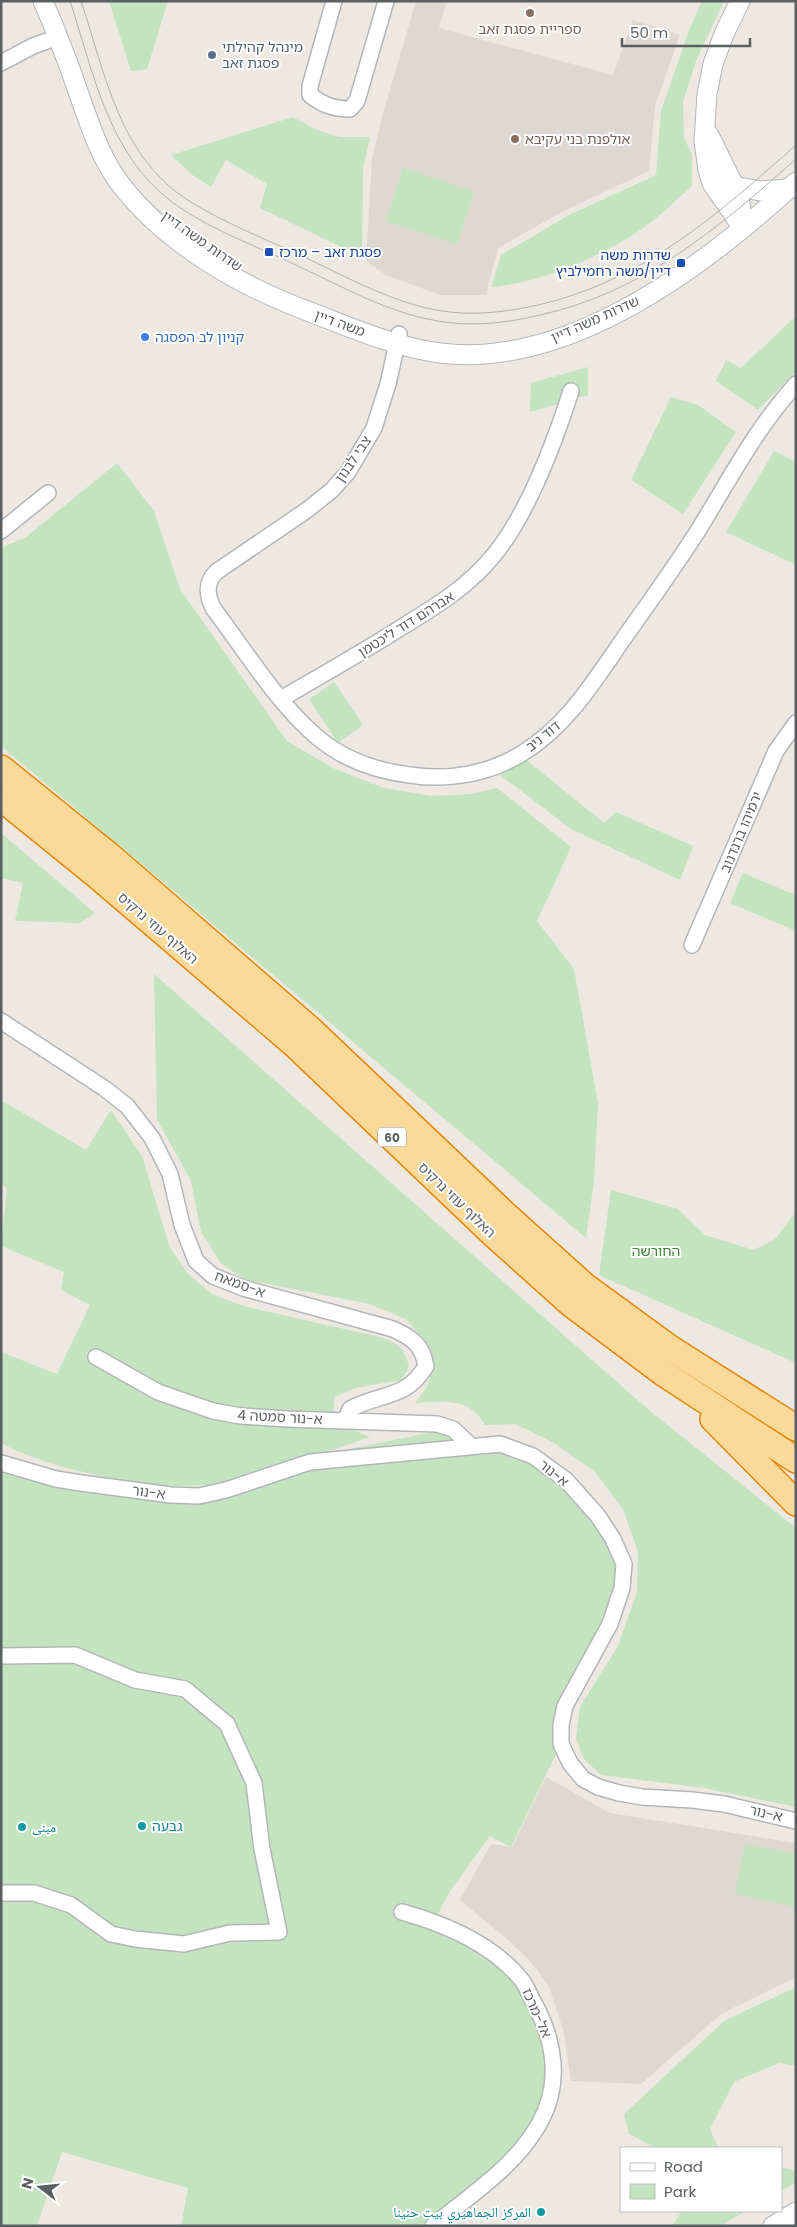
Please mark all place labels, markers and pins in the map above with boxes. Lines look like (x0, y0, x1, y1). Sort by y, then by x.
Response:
marker: ספריית פסגת זאב (524, 7, 536, 19)
place label: ספריית פסגת זאב (478, 19, 582, 39)
place label: מינהל קהילתי פסגת זאב (222, 37, 303, 73)
marker: מינהל קהילתי פסגת זאב (206, 49, 218, 61)
place label: אולפנת בני עקיבא (525, 129, 630, 149)
marker: אולפנת בני עקיבא (509, 133, 521, 145)
place label: פסגת זאב – מרכז (279, 242, 381, 262)
place label: שדרות משה דיין/משה רחמילביץ (556, 245, 671, 281)
marker: פסגת זאב – מרכז (263, 246, 275, 258)
marker: שדרות משה דיין/משה רחמילביץ (675, 257, 687, 269)
place label: קניון לב הפסגה (155, 327, 244, 347)
marker: קניון לב הפסגה (139, 331, 151, 343)
place label: גבעה (152, 1816, 182, 1836)
place label: مبنى (32, 1817, 56, 1837)
marker: גבעה (136, 1820, 148, 1832)
marker: مبنى (16, 1821, 28, 1833)
place label: المركز الجماهيري بيت حنينا (393, 2202, 531, 2224)
marker: المركز الجماهيري بيت حنينا (535, 2206, 547, 2218)

